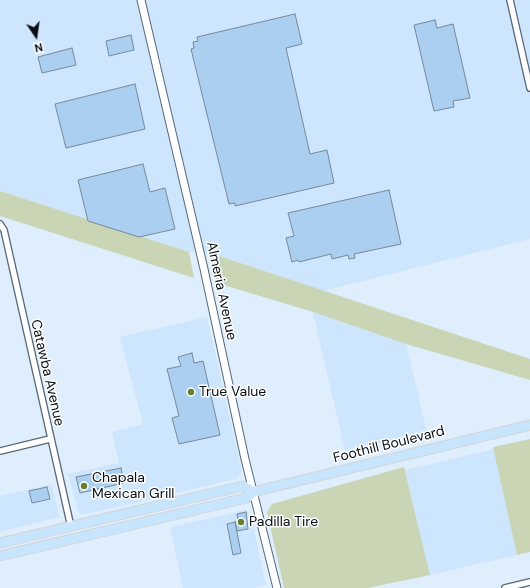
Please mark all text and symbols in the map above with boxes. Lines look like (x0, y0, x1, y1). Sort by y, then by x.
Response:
north arrow (16, 16, 56, 56)
text: N (33, 40, 44, 55)
street label: Almeria Avenue (202, 240, 240, 342)
street label: Catawba Avenue (27, 318, 67, 428)
place label: True Value (199, 384, 266, 400)
marker: True Value (186, 387, 196, 397)
street label: Foothill Boulevard (332, 423, 446, 467)
place label: Chapala Mexican Grill (92, 470, 174, 502)
marker: Chapala Mexican Grill (79, 481, 89, 491)
place label: Padilla Tire (249, 514, 318, 530)
marker: Padilla Tire (236, 517, 246, 527)

